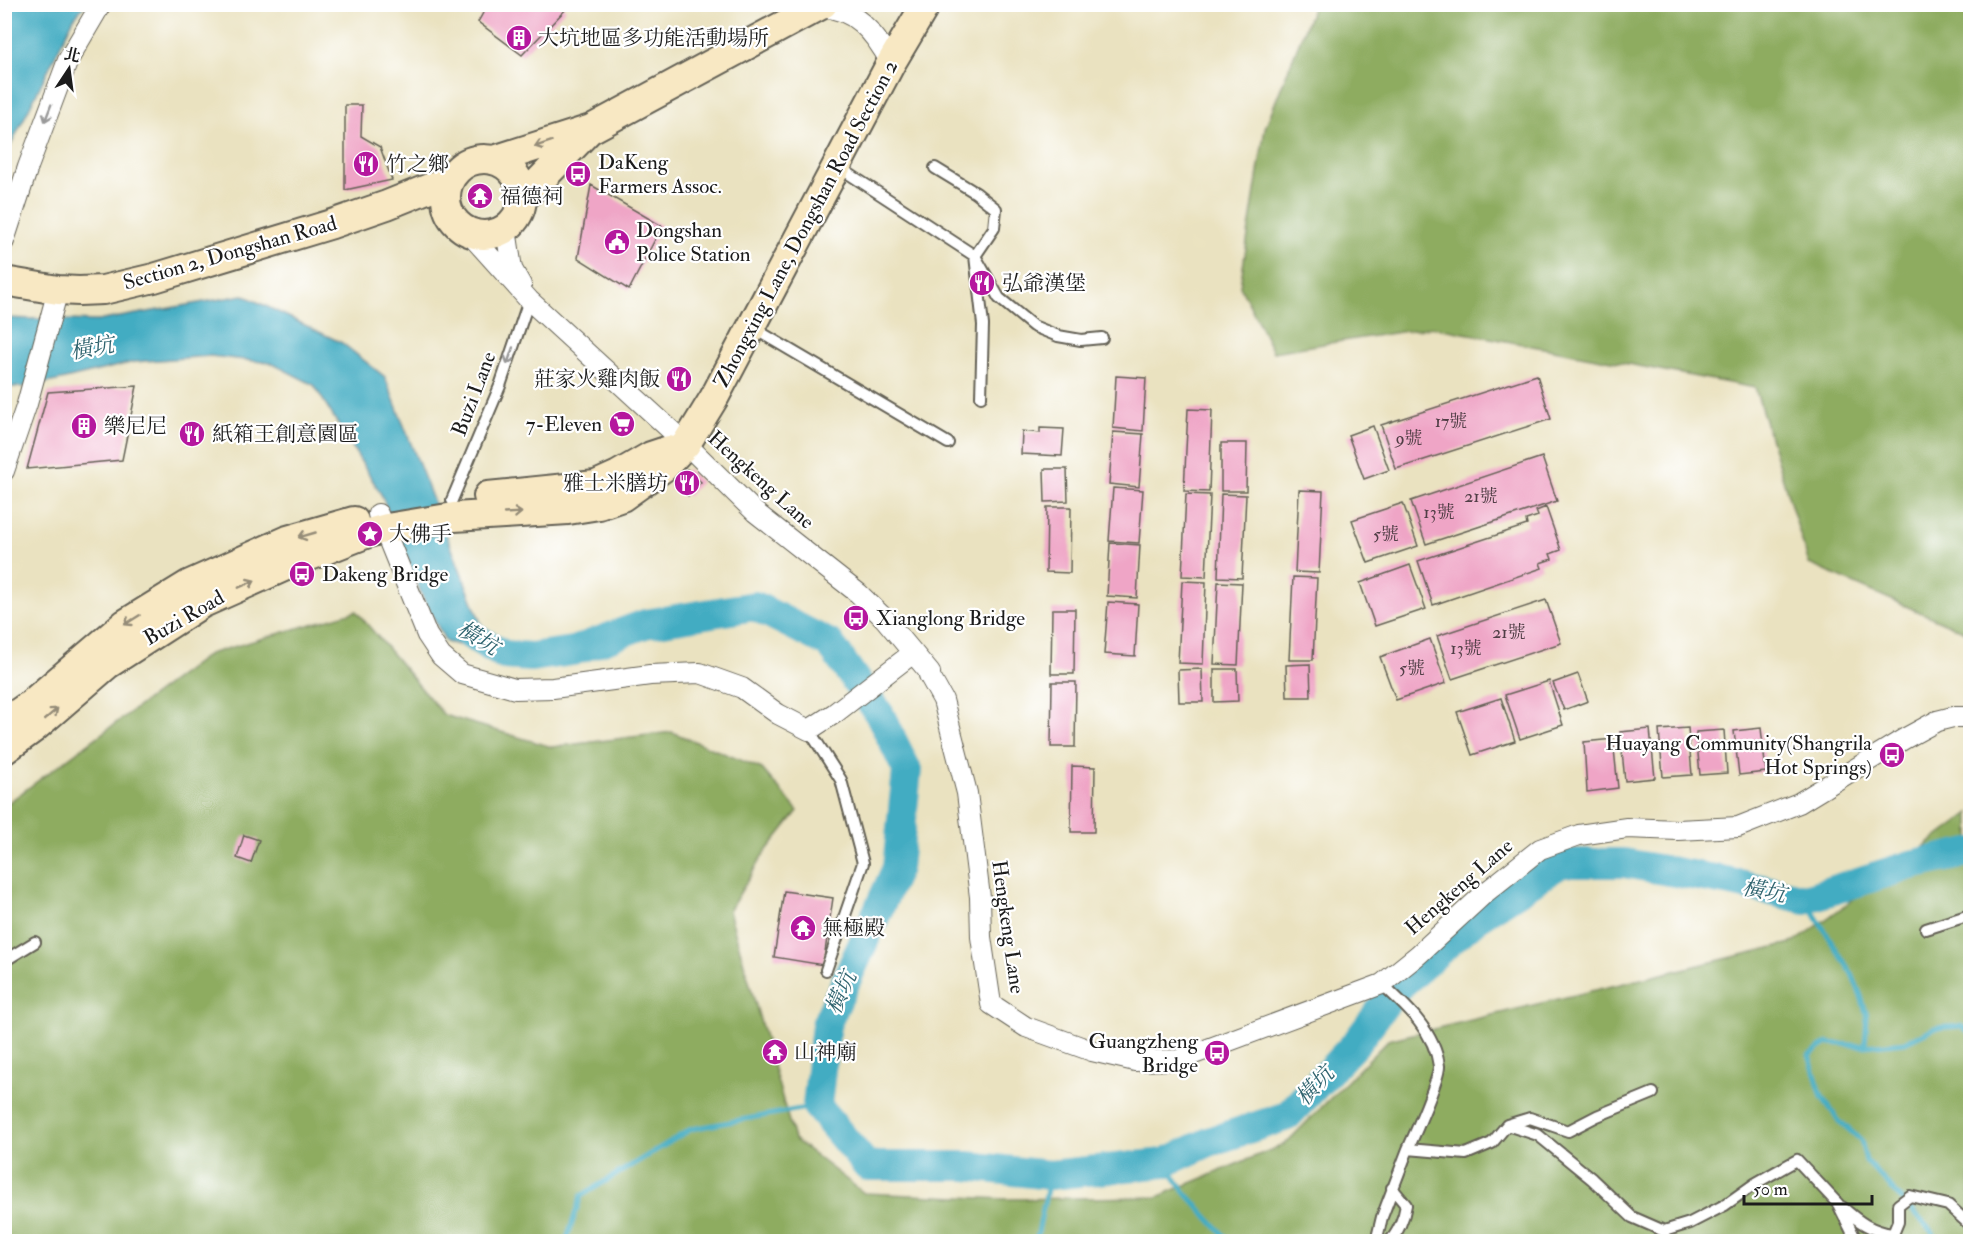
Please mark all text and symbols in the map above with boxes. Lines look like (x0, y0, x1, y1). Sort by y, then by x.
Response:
building icon: 大坑地區多功能活動場所 (504, 23, 534, 53)
place label: 大坑地區多功能活動場所 (538, 25, 769, 52)
north arrow (39, 39, 99, 99)
text: 北 (62, 44, 82, 67)
street label: Zhongxing Lane, Dongshan Road Section 2 (708, 55, 904, 393)
one-way arrow (42, 103, 53, 122)
one-way arrow (534, 139, 553, 150)
restaurant icon: 竹之鄉 (351, 149, 381, 179)
place label: DaKeng Farmers Assoc. (598, 149, 722, 200)
place label: 竹之鄉 (386, 151, 449, 178)
bus stop icon: DaKeng Farmers Assoc. (563, 159, 593, 189)
temple icon: 福德祠 (465, 181, 495, 211)
place label: 福德祠 (500, 183, 563, 210)
street label: Section 2, Dongshan Road (120, 209, 341, 296)
place label: Dongshan Police Station (636, 217, 751, 268)
public building icon: Dongshan Police Station (602, 227, 632, 257)
restaurant icon: 弘爺漢堡 (967, 268, 997, 298)
place label: 弘爺漢堡 (1002, 270, 1086, 297)
water label: 橫坑 (68, 330, 119, 366)
one-way arrow (504, 346, 515, 365)
street label: Buzi Lane (446, 348, 502, 440)
restaurant icon: 莊家火雞肉飯 (664, 364, 694, 394)
place label: 莊家火雞肉飯 (534, 366, 660, 393)
supermarket icon: 7-Eleven (607, 409, 637, 439)
house number: 17號 (1435, 410, 1467, 433)
building icon: 樂尼尼 (69, 411, 99, 441)
place label: 7-Eleven (526, 411, 602, 438)
place label: 樂尼尼 (104, 413, 167, 440)
restaurant icon: 紙箱王創意園區 (177, 419, 207, 449)
place label: 紙箱王創意園區 (212, 421, 359, 448)
street label: Hengkeng Lane (702, 425, 820, 535)
house number: 9號 (1393, 427, 1423, 450)
restaurant icon: 雅士米膳坊 (672, 468, 702, 498)
place label: 雅士米膳坊 (563, 470, 668, 497)
house number: 21號 (1464, 485, 1498, 508)
house number: 13號 (1423, 501, 1455, 524)
one-way arrow (502, 508, 522, 519)
place icon: 大佛手 (355, 519, 385, 549)
place label: 大佛手 (389, 521, 452, 548)
house number: 5號 (1373, 523, 1399, 546)
one-way arrow (298, 530, 317, 541)
bus stop icon: Dakeng Bridge (287, 559, 317, 589)
place label: Dakeng Bridge (322, 561, 448, 588)
one-way arrow (238, 577, 256, 588)
street label: Buzi Road (139, 584, 230, 652)
bus stop icon: Xianglong Bridge (841, 603, 871, 633)
place label: Xianglong Bridge (876, 605, 1025, 632)
one-way arrow (125, 614, 141, 626)
water label: 橫坑 (452, 615, 507, 663)
house number: 21號 (1492, 621, 1526, 644)
house number: 13號 (1450, 637, 1482, 660)
house number: 5號 (1399, 657, 1425, 680)
one-way arrow (43, 707, 58, 721)
place label: Huayang Community(Shangrila Hot Springs) (1605, 730, 1872, 781)
bus stop icon: Huayang Community(Shangrila Hot Springs) (1877, 740, 1907, 770)
street label: Hengkeng Lane (1399, 833, 1519, 941)
street label: Hengkeng Lane (985, 859, 1031, 996)
water label: 橫坑 (1740, 873, 1791, 910)
temple icon: 無極殿 (788, 913, 818, 943)
place label: 無極殿 (822, 915, 885, 942)
water label: 橫坑 (819, 964, 864, 1019)
place label: Guangzheng Bridge (1088, 1028, 1199, 1079)
temple icon: 山神廟 (760, 1037, 790, 1067)
bus stop icon: Guangzheng Bridge (1202, 1038, 1232, 1068)
place label: 山神廟 (794, 1039, 857, 1066)
water label: 橫坑 (1290, 1058, 1342, 1112)
scale bar (1744, 1168, 1872, 1206)
text: 50 m (1753, 1178, 1788, 1201)

